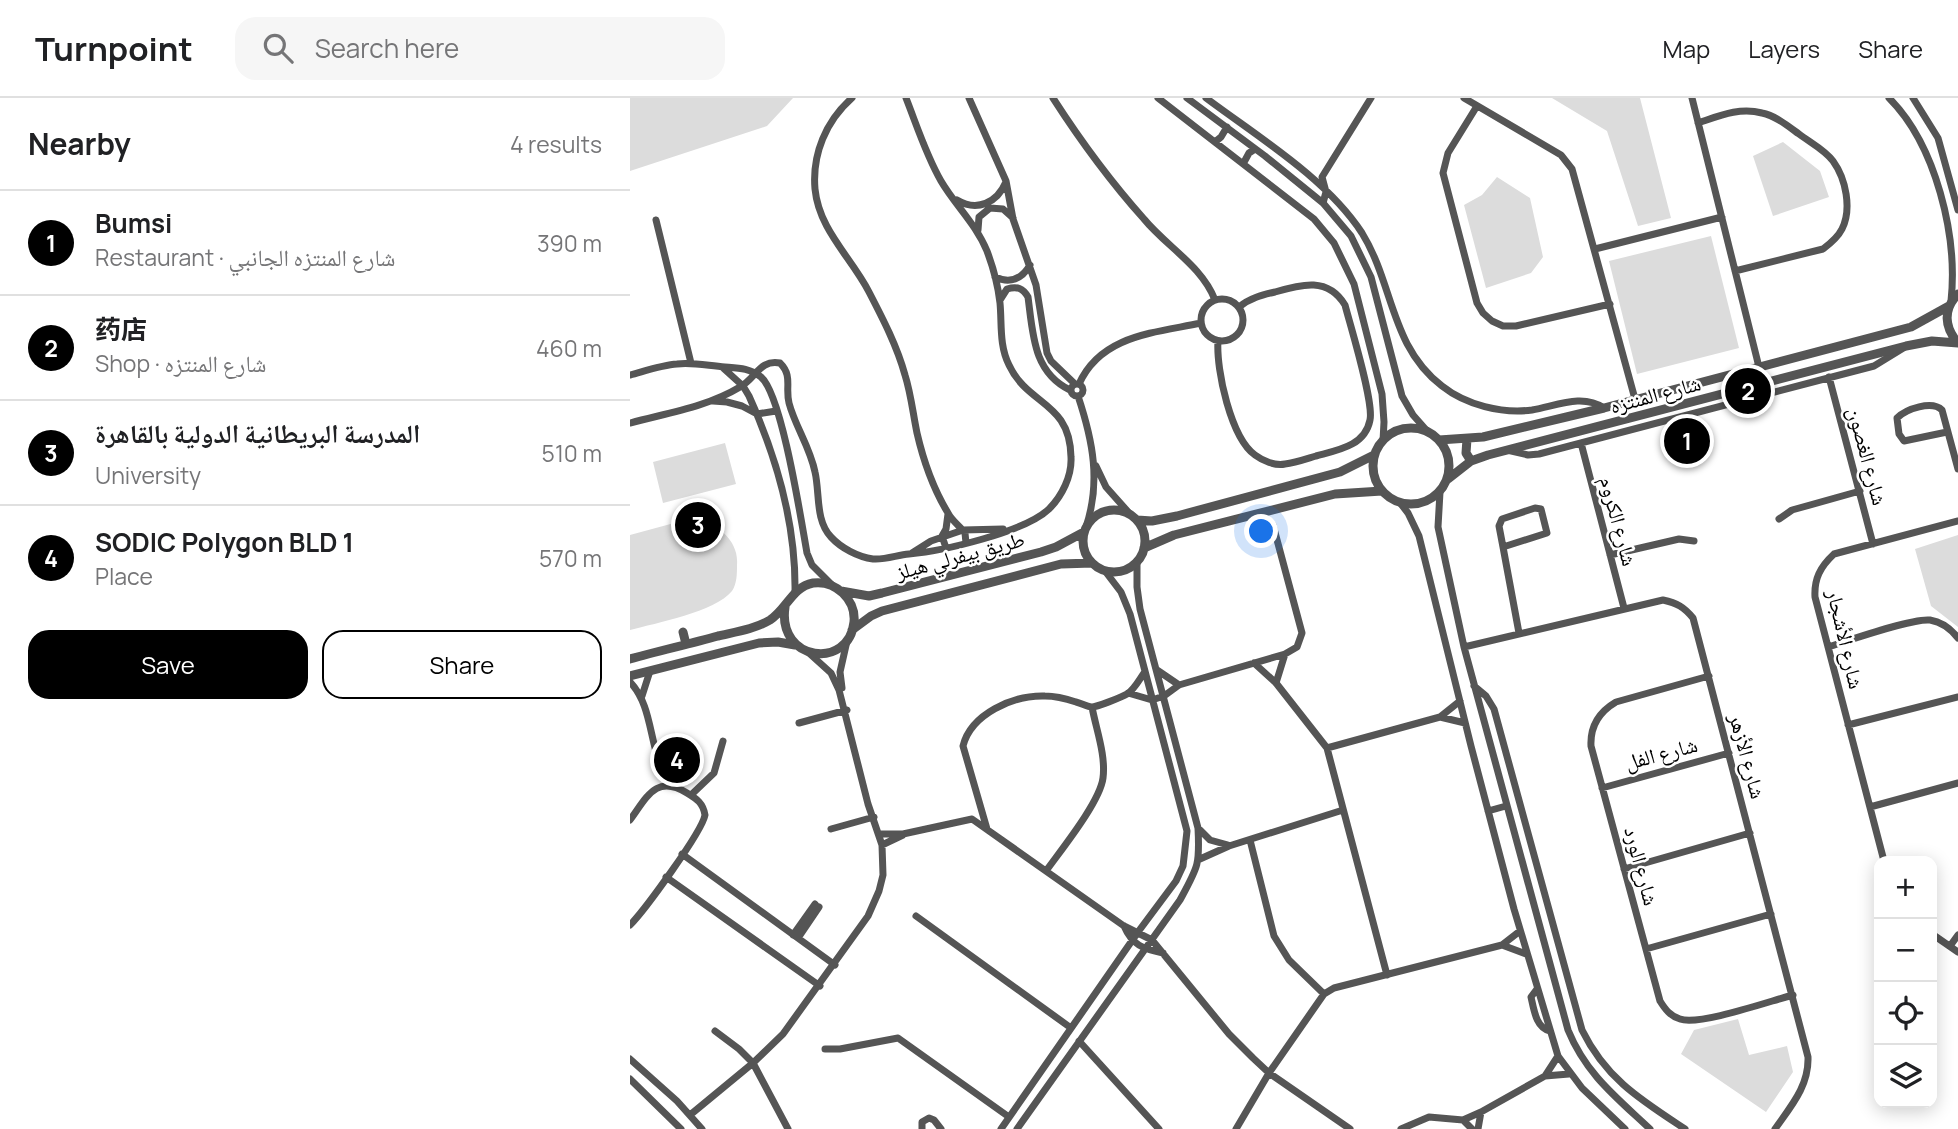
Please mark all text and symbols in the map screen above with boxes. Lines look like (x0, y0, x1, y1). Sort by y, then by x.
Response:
search box (235, 17, 725, 80)
text: Turnpoint (35, 26, 193, 71)
icon: search (259, 29, 297, 67)
text: Search here (315, 30, 459, 66)
text: Map (1663, 32, 1710, 65)
text: Layers (1748, 32, 1820, 65)
text: Share (1858, 32, 1923, 65)
text: Nearby (28, 123, 131, 164)
text: 4 results (510, 128, 602, 160)
text: Bumsi (95, 205, 172, 241)
text: 1 (46, 227, 56, 259)
text: 390 m (537, 227, 602, 259)
text: Restaurant · شارع المنتزه الجانبي (95, 241, 395, 273)
text: 药店 (95, 311, 147, 347)
text: 2 (44, 332, 58, 364)
text: 460 m (536, 332, 602, 364)
text: Shop · شارع المنتزه (95, 347, 266, 379)
pin: 2 (1725, 365, 1771, 417)
street label: شارع المنتزه (1606, 368, 1704, 420)
street label: شارع الغصون (1841, 404, 1895, 508)
text: المدرسة البريطانية الدولية بالقاهرة (95, 415, 420, 451)
pin: 1 (1664, 415, 1710, 467)
text: 3 (44, 437, 58, 469)
text: 510 m (542, 437, 602, 469)
text: University (95, 459, 201, 491)
street label: شارع الكروم (1593, 473, 1644, 569)
pin: 3 (675, 499, 721, 551)
your location (1244, 514, 1278, 548)
text: SODIC Polygon BLD 1 (95, 524, 354, 560)
street label: طريق بيفرلي هيلز (892, 524, 1028, 589)
text: 4 (44, 542, 58, 574)
text: 570 m (539, 542, 602, 574)
text: Place (95, 560, 153, 592)
street label: شارع الأشجار (1821, 586, 1871, 691)
button: Save (28, 630, 308, 699)
button: Share (322, 630, 602, 699)
street label: شارع الأزهر (1723, 709, 1773, 802)
street label: شارع الفل (1622, 730, 1700, 776)
pin: 4 (654, 734, 700, 786)
street label: شارع الورد (1618, 824, 1666, 908)
map controls (1874, 856, 1937, 1108)
button: + (1874, 856, 1937, 919)
button: − (1874, 919, 1937, 982)
button: locate (1874, 982, 1937, 1045)
button: layers (1874, 1045, 1937, 1108)

